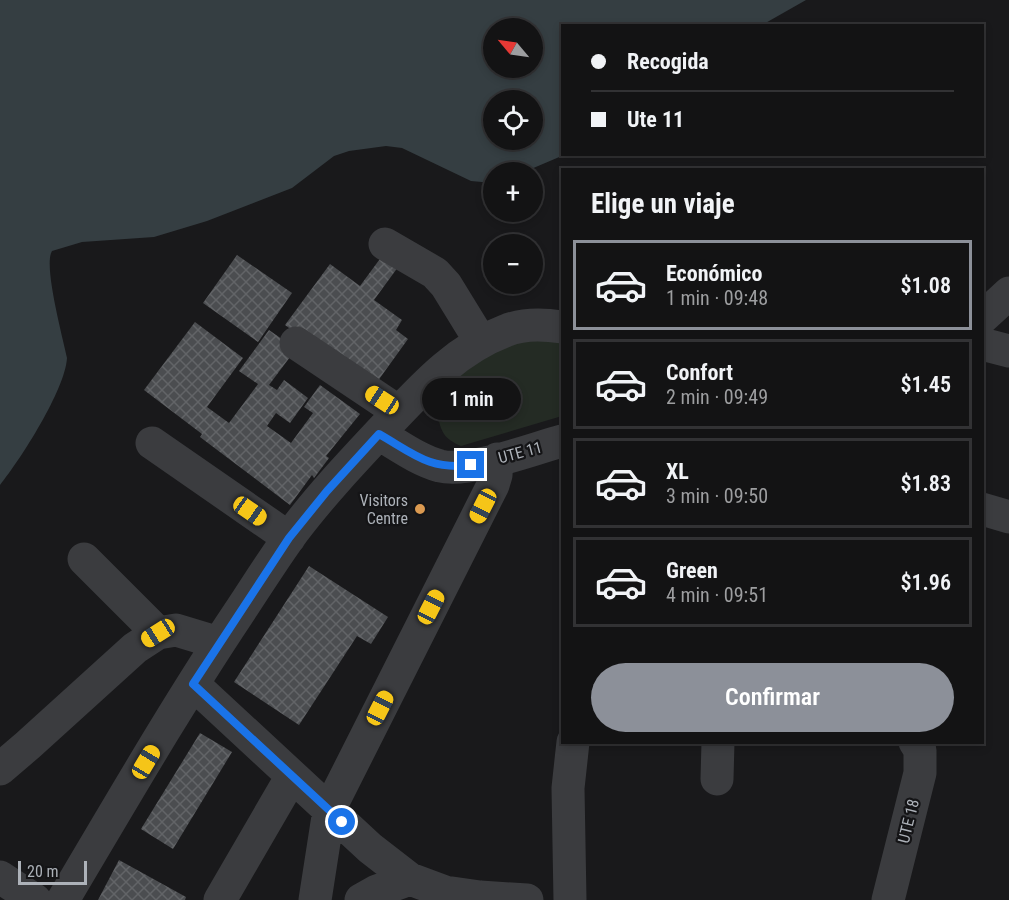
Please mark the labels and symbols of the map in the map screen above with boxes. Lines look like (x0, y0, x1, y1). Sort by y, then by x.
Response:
north arrow (483, 18, 543, 78)
callout: 1 min (422, 378, 520, 420)
car (362, 383, 402, 417)
street label: UTE 11 (496, 438, 544, 467)
route end (457, 451, 484, 478)
car (467, 486, 499, 526)
place label: Visitors Centre (360, 491, 408, 528)
car (230, 493, 270, 529)
marker: Visitors Centre (413, 502, 427, 516)
car (415, 587, 447, 627)
car (138, 616, 178, 650)
car (364, 688, 396, 728)
car (129, 742, 163, 782)
street label: UTE 18 (894, 797, 923, 845)
route start (328, 808, 355, 835)
scale bar (18, 858, 87, 886)

